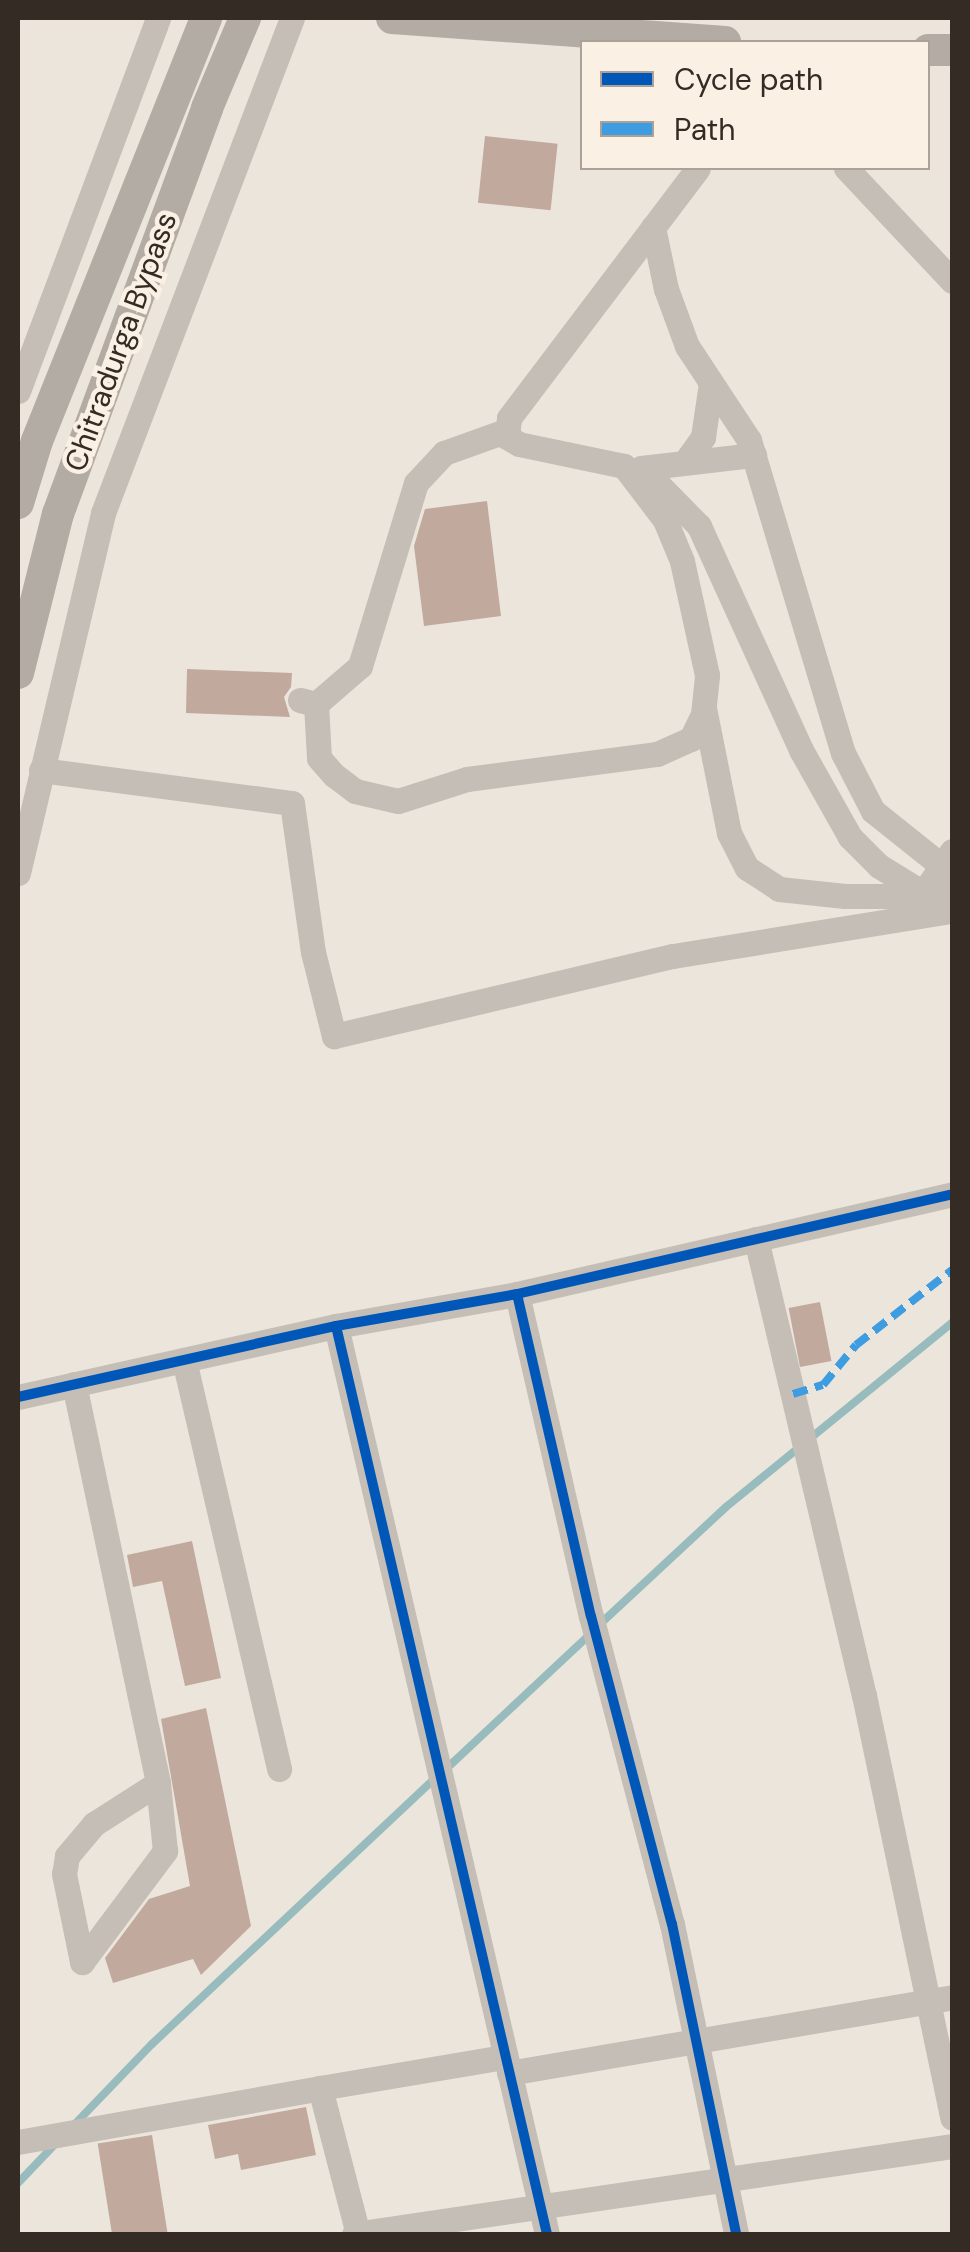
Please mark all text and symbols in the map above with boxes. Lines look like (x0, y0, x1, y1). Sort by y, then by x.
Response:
legend (580, 40, 930, 170)
text: Cycle path (674, 60, 823, 99)
text: Path (674, 110, 736, 149)
street label: Chitradurga Bypass (57, 208, 185, 476)

